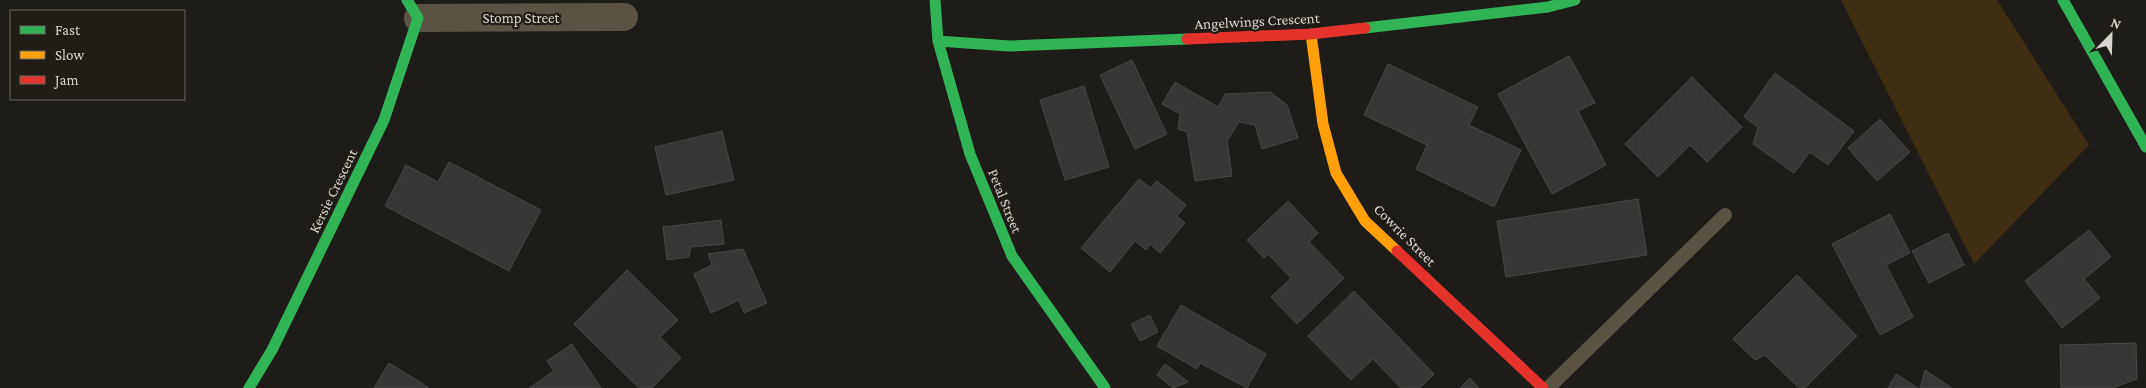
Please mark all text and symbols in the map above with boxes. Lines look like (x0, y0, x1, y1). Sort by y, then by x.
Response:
legend (10, 10, 185, 100)
street label: Stomp Street (482, 10, 561, 27)
street label: Angelwings Crescent (1194, 10, 1321, 33)
north arrow (2086, 10, 2136, 60)
text: N (2109, 14, 2124, 32)
text: Fast (55, 22, 81, 38)
text: Slow (55, 47, 85, 63)
text: Jam (53, 72, 78, 89)
street label: Kersie Crescent (306, 145, 361, 236)
street label: Petal Street (985, 167, 1025, 236)
street label: Cowrie Street (1371, 201, 1440, 270)

